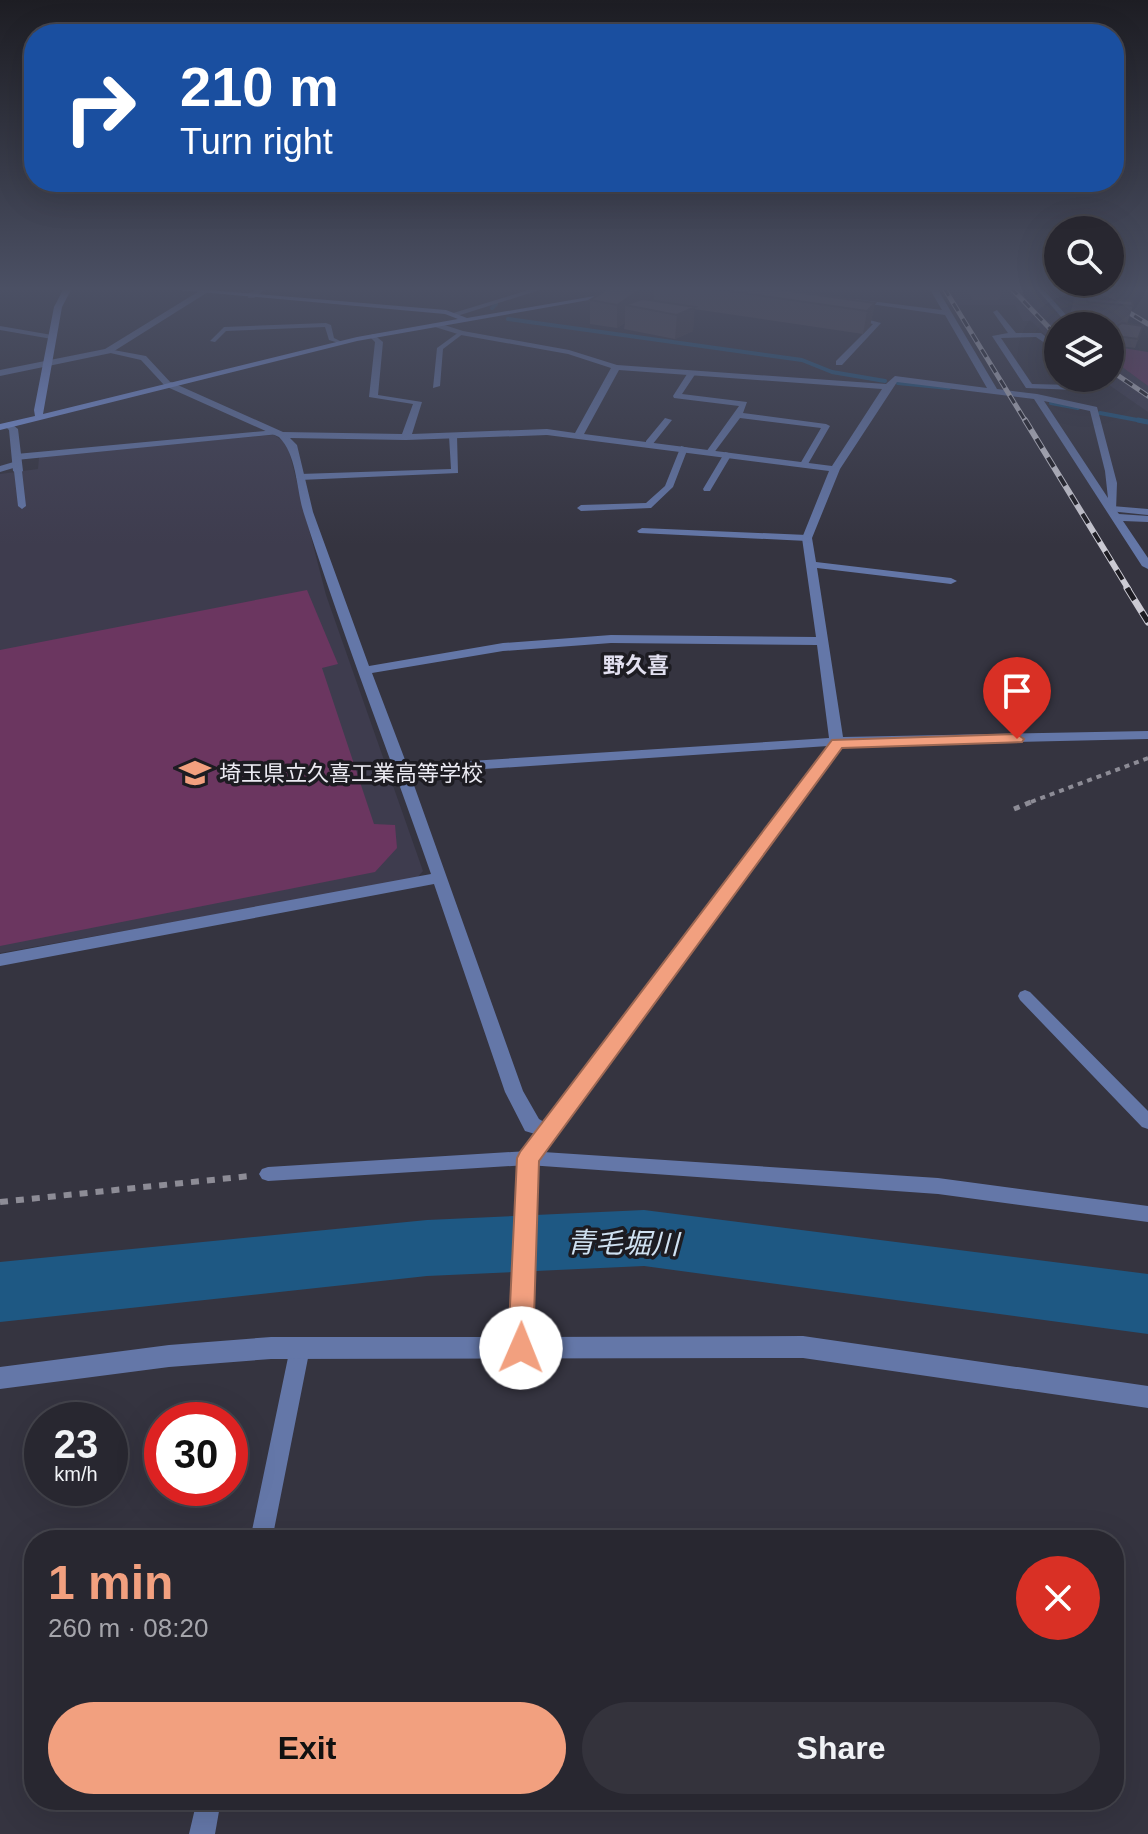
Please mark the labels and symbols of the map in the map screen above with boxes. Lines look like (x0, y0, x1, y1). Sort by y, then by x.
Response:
district label: 野久喜 (603, 653, 669, 678)
pin (983, 657, 1051, 739)
school or university icon: 埼玉県立久喜工業高等学校 (178, 756, 212, 790)
place label: 埼玉県立久喜工業高等学校 (219, 761, 483, 786)
water label: 青毛堀川 (567, 1227, 682, 1260)
position arrow (479, 1306, 563, 1390)
speed limit sign: 30 (144, 1402, 248, 1506)

